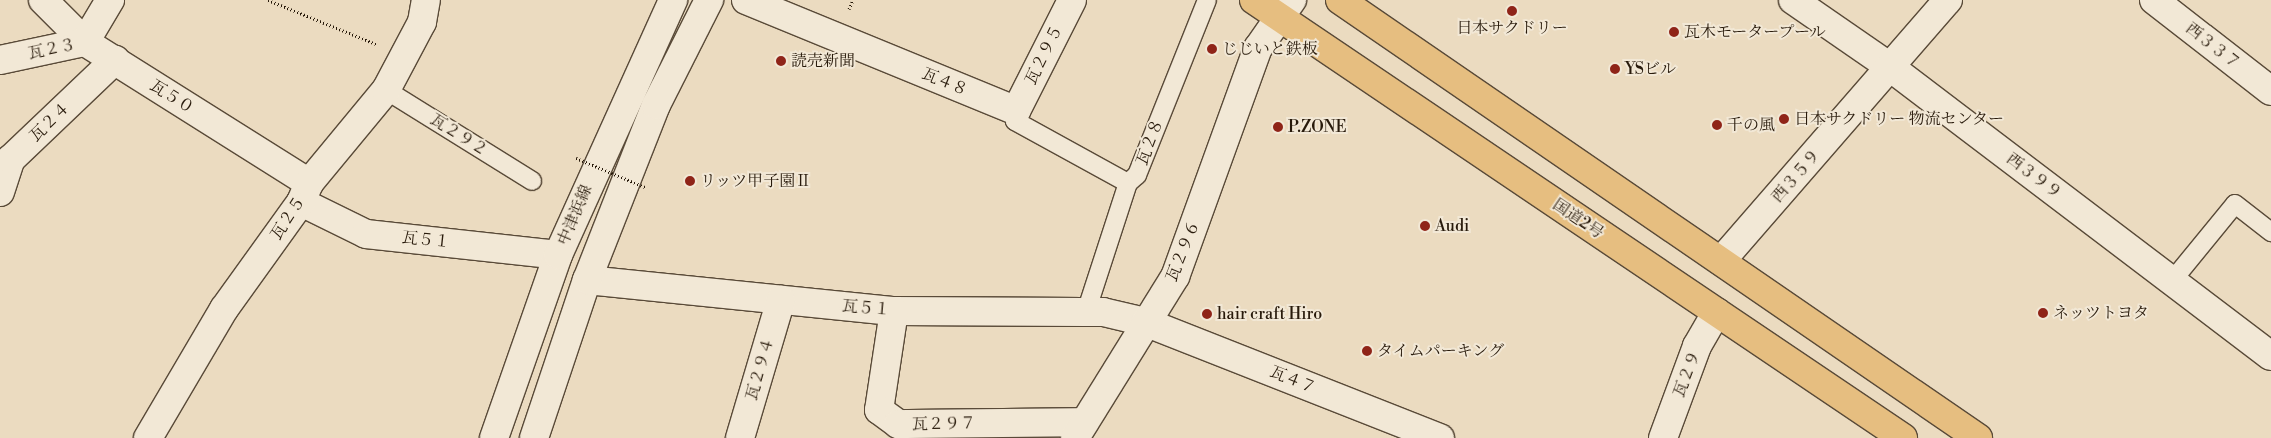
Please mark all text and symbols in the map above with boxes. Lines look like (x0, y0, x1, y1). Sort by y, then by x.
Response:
marker: 日本サクドリー (1506, 5, 1518, 17)
place label: 日本サクドリー (1456, 18, 1568, 38)
street label: 西３３７ (2182, 19, 2244, 73)
street label: 瓦２９５ (1021, 22, 1067, 88)
place label: 瓦木モータープール (1684, 22, 1827, 42)
marker: 瓦木モータープール (1668, 26, 1680, 38)
street label: 瓦２３ (27, 35, 77, 63)
place label: じじいと鉄板 (1222, 39, 1318, 59)
marker: じじいと鉄板 (1206, 43, 1218, 55)
place label: 読売新聞 (791, 51, 855, 71)
marker: 読売新聞 (775, 55, 787, 67)
place label: YSビル (1625, 59, 1676, 79)
marker: YSビル (1609, 63, 1621, 75)
street label: 瓦４８ (919, 64, 971, 100)
street label: 瓦５０ (147, 76, 197, 118)
street label: 瓦２４ (26, 98, 74, 146)
place label: 日本サクドリー 物流センター (1794, 109, 2005, 129)
street label: 瓦２９２ (427, 110, 491, 160)
marker: 日本サクドリー 物流センター (1778, 113, 1790, 125)
place label: 千の風 (1727, 115, 1775, 135)
street label: 瓦２８ (1132, 116, 1168, 168)
place label: P.ZONE (1288, 117, 1347, 137)
marker: 千の風 (1711, 119, 1723, 131)
marker: P.ZONE (1272, 121, 1284, 133)
street label: 西３５９ (1768, 146, 1824, 206)
street label: 西３９９ (2003, 149, 2065, 203)
place label: リッツ甲子園Ⅱ (700, 171, 812, 191)
marker: リッツ甲子園Ⅱ (684, 175, 696, 187)
street label: 中津浜線 (554, 182, 596, 248)
street label: 瓦２５ (267, 193, 309, 243)
street label: 国道2号 (1549, 195, 1607, 243)
place label: Audi (1435, 216, 1469, 236)
street label: 瓦２９６ (1162, 218, 1204, 284)
marker: Audi (1419, 220, 1431, 232)
street label: 瓦５１ (401, 228, 451, 252)
street label: 瓦５１ (841, 296, 891, 320)
place label: ネッツトヨタ (2053, 303, 2149, 323)
place label: hair craft Hiro (1217, 304, 1322, 324)
marker: ネッツトヨタ (2037, 307, 2049, 319)
marker: hair craft Hiro (1201, 308, 1213, 320)
street label: 瓦２９４ (742, 336, 778, 402)
place label: タイムパーキング (1377, 341, 1505, 361)
marker: タイムパーキング (1361, 345, 1373, 357)
street label: 瓦２９ (1669, 348, 1705, 400)
street label: 瓦４７ (1267, 362, 1319, 398)
street label: 瓦２９７ (912, 414, 976, 434)

